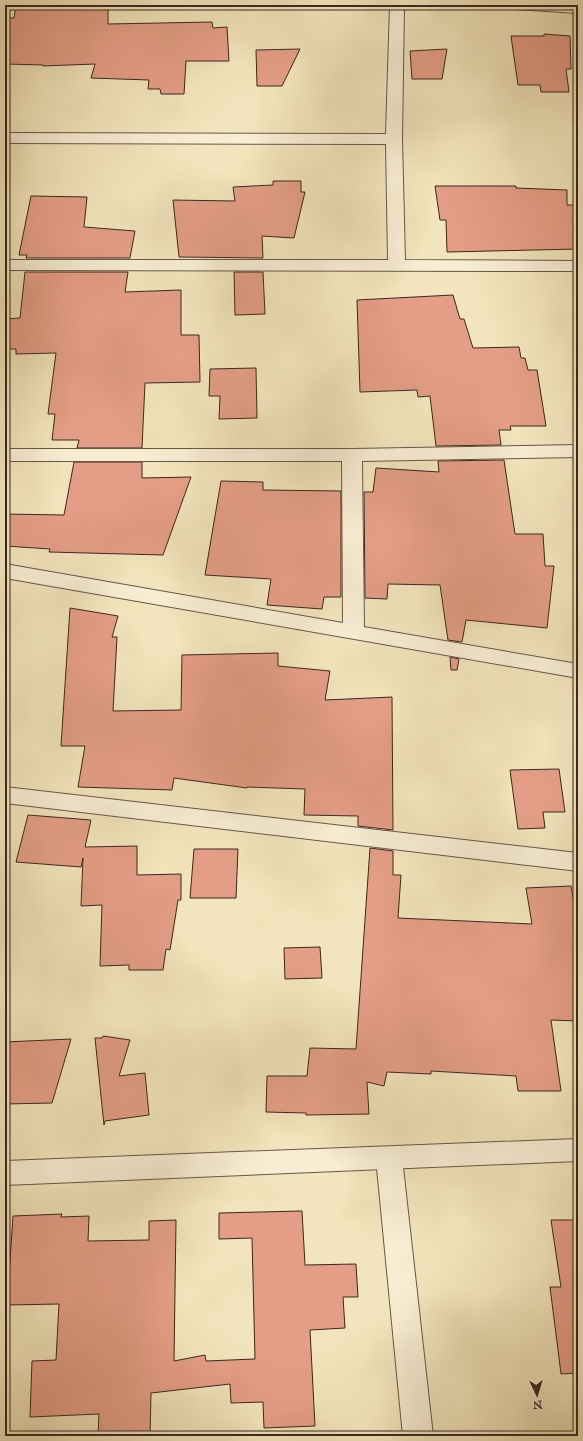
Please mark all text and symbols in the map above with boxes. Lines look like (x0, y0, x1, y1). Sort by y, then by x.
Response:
north arrow (517, 1375, 557, 1415)
text: N (532, 1398, 543, 1411)

